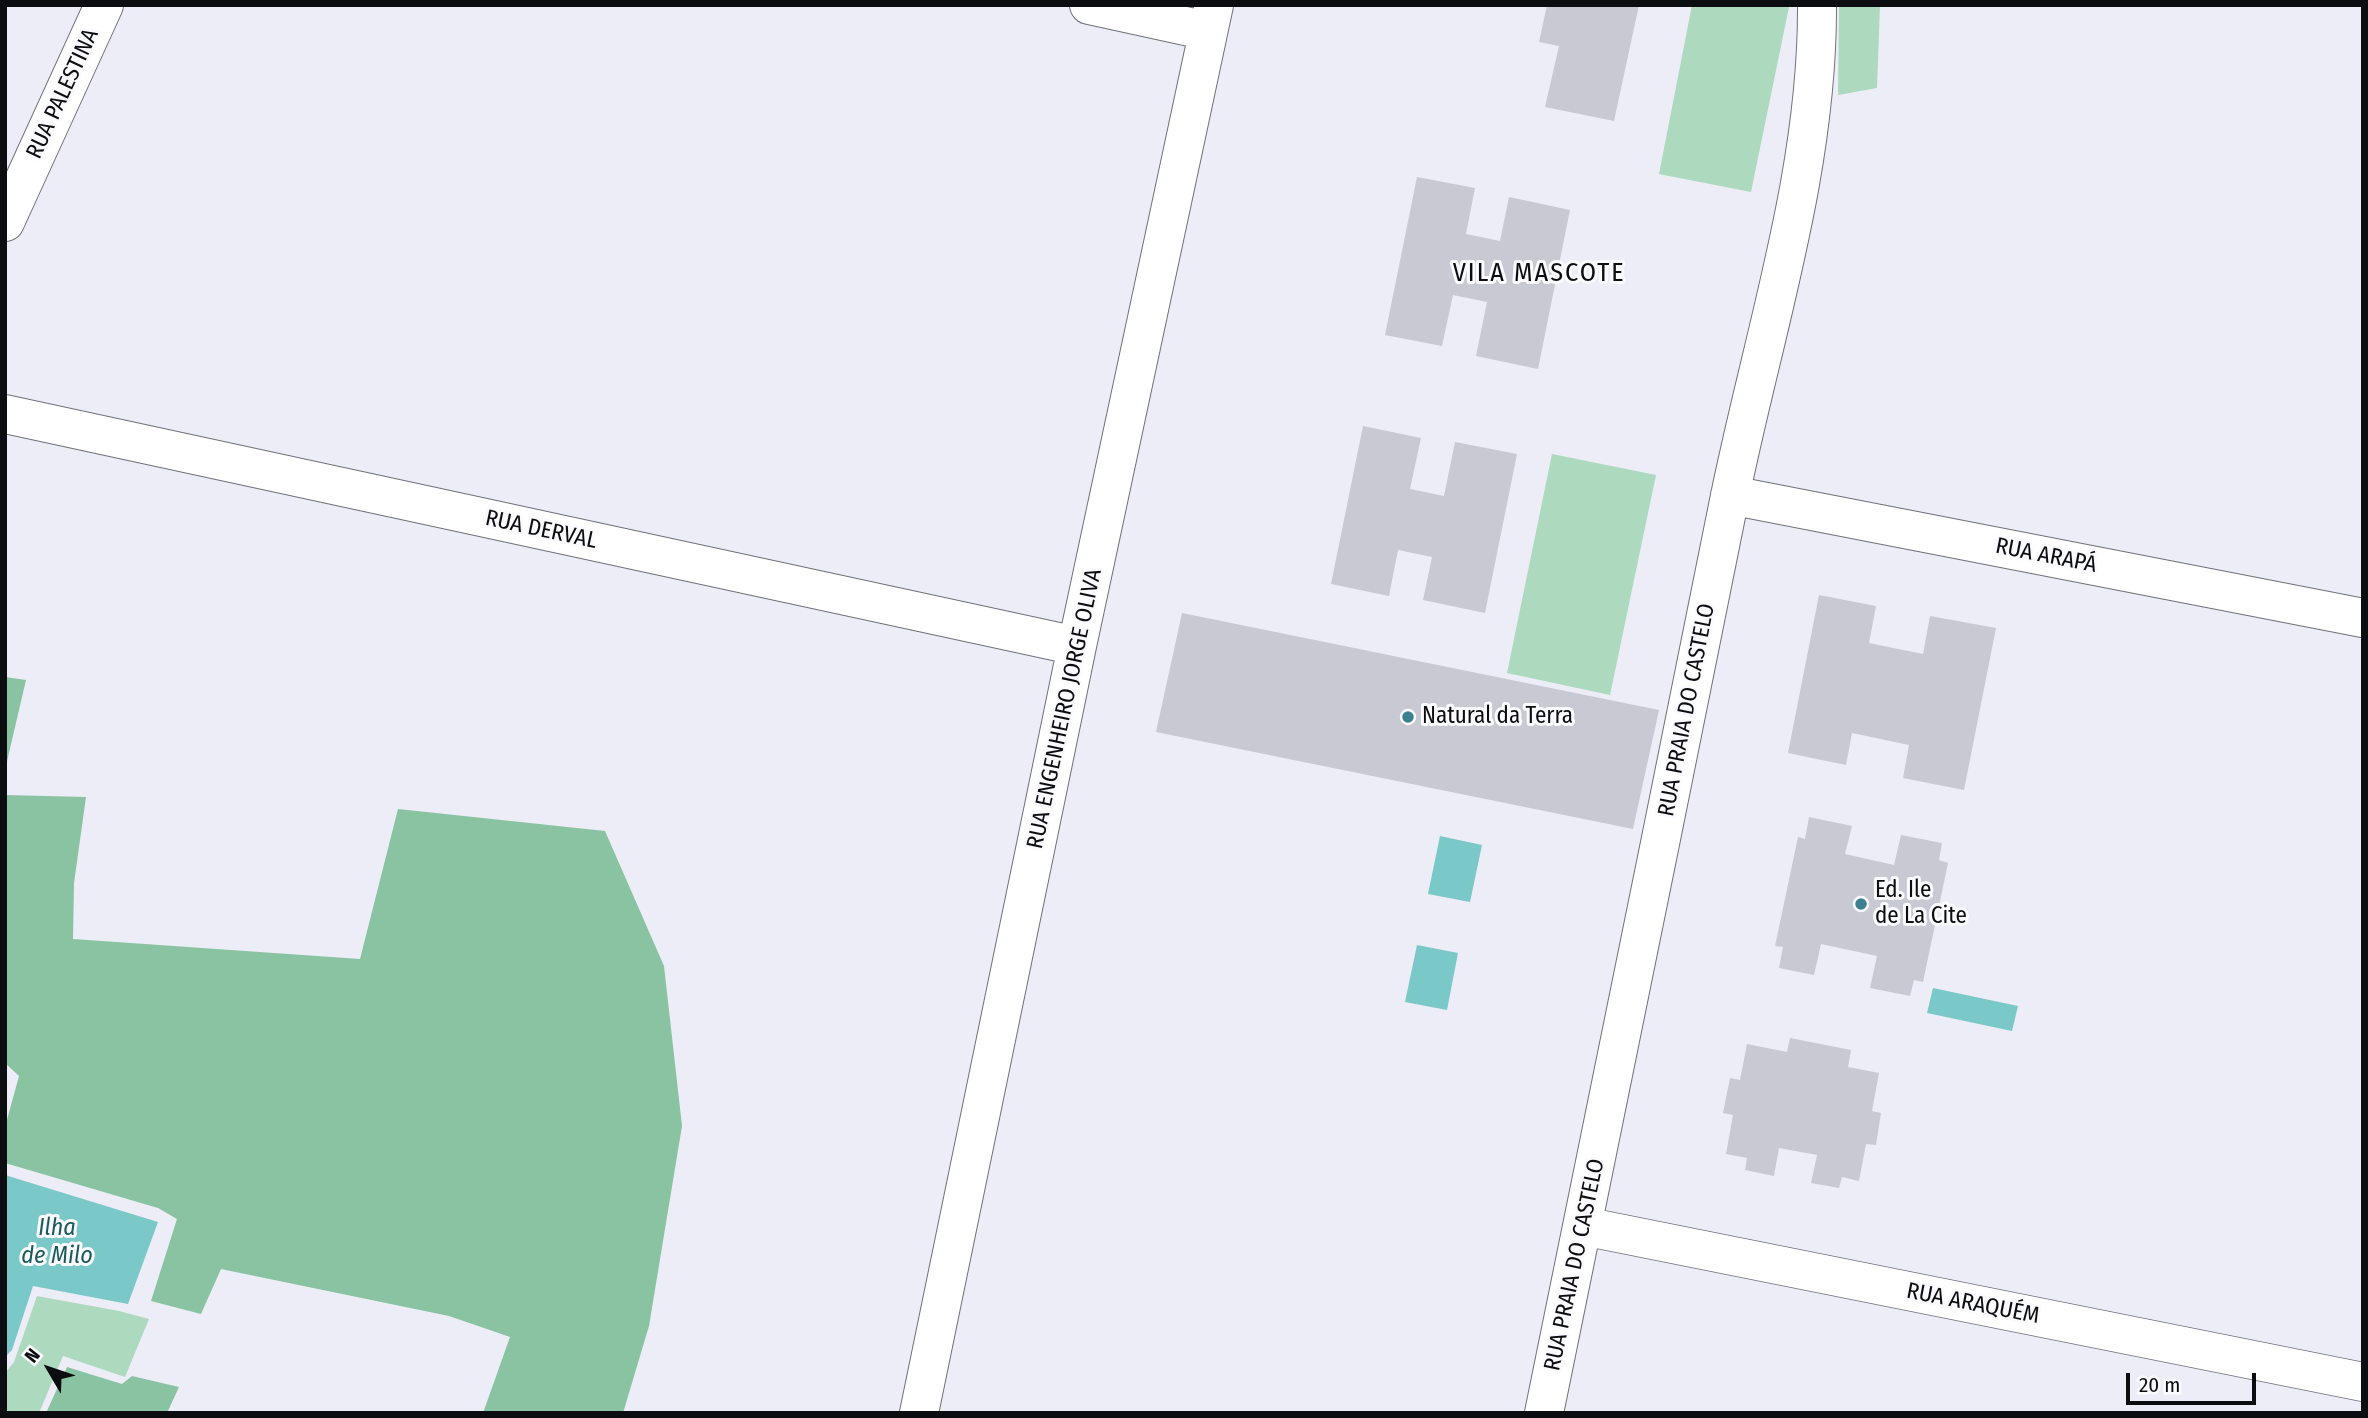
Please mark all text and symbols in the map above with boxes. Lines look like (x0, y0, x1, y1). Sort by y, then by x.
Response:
street label: RUA PALESTINA (21, 25, 105, 163)
district label: VILA MASCOTE (1454, 258, 1624, 290)
street label: RUA DERVAL (483, 505, 599, 555)
street label: RUA ARAPÁ (1993, 533, 2099, 579)
street label: RUA ENGENHEIRO JORGE OLIVA (1022, 567, 1108, 851)
street label: RUA PRAIA DO CASTELO (1653, 601, 1721, 819)
place label: Natural da Terra (1422, 703, 1573, 731)
marker: Natural da Terra (1400, 709, 1416, 725)
place label: Ed. Ile de La Cite (1875, 877, 1967, 931)
marker: Ed. Ile de La Cite (1853, 896, 1869, 912)
street label: RUA PRAIA DO CASTELO (1539, 1156, 1611, 1374)
water label: Ilha de Milo (21, 1214, 93, 1270)
street label: RUA ARAQUÉM (1904, 1278, 2042, 1330)
north arrow (14, 1334, 84, 1404)
text: N (20, 1344, 45, 1367)
scale bar (2130, 1358, 2260, 1402)
text: 20 m (2139, 1372, 2180, 1398)

